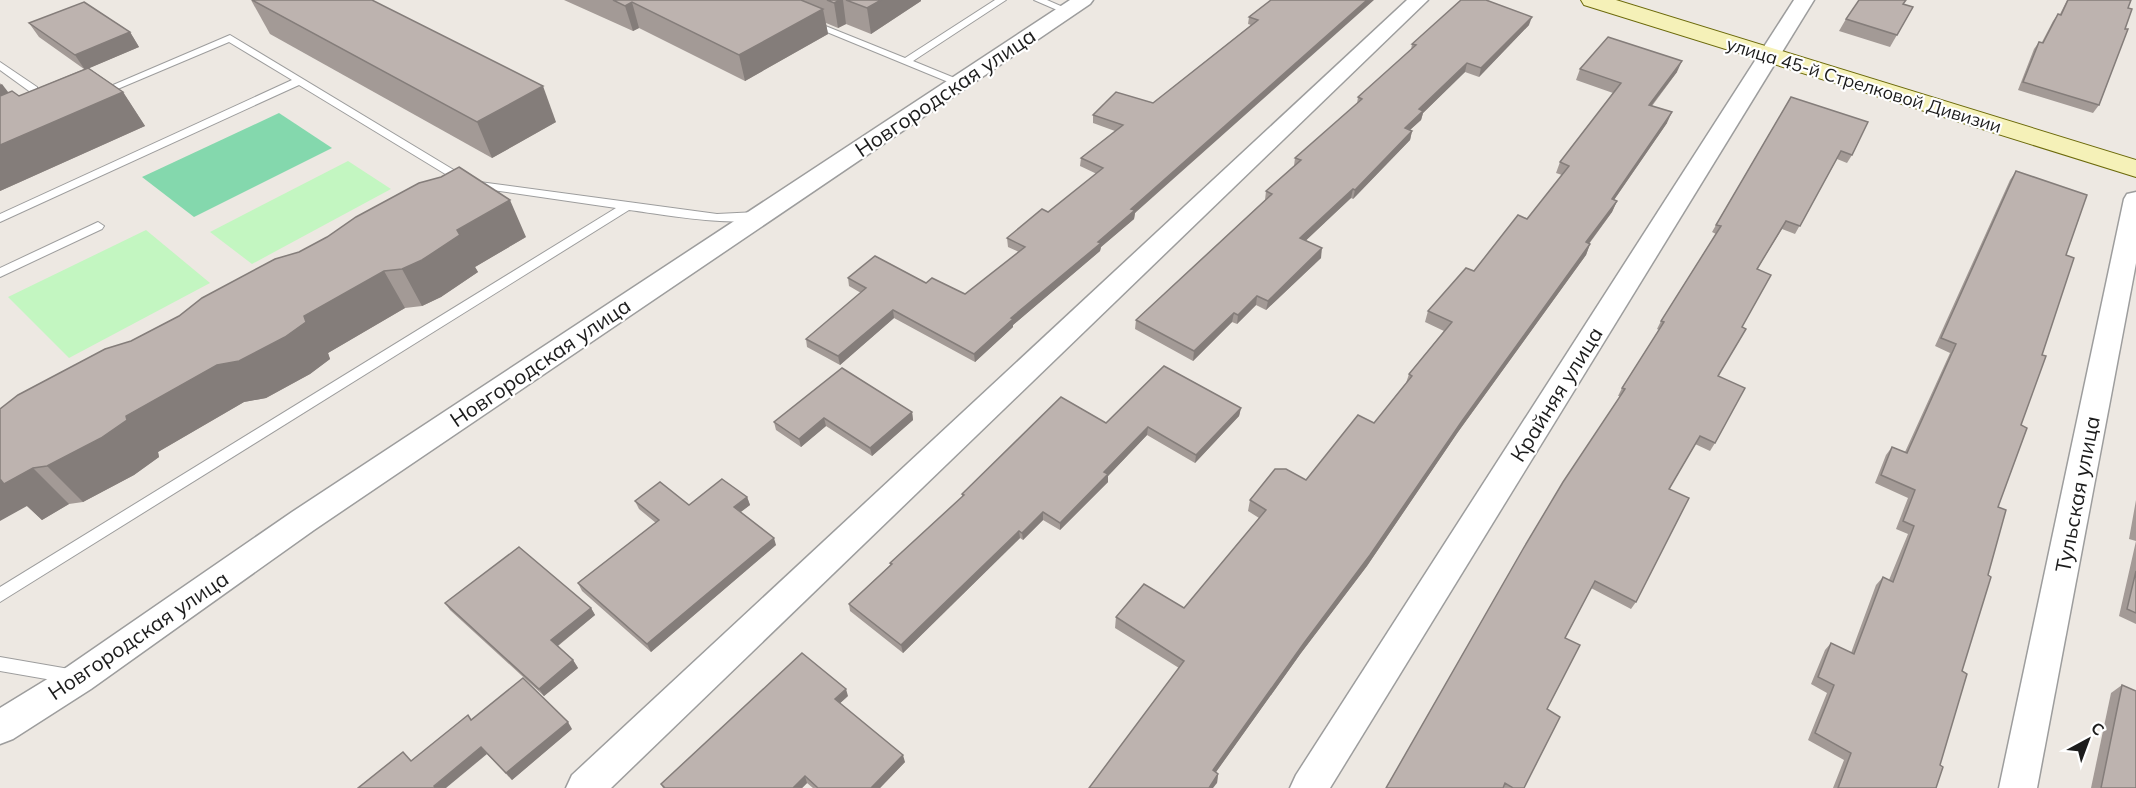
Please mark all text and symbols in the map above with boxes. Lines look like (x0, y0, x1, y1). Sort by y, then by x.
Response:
street label: Новгородская улица (850, 22, 1040, 162)
street label: улица 45-й Стрелковой Дивизии (1724, 32, 2004, 138)
street label: Новгородская улица (445, 292, 635, 432)
street label: Крайняя улица (1504, 322, 1608, 466)
street label: Тульская улица (2049, 414, 2105, 574)
street label: Новгородская улица (43, 565, 233, 705)
north arrow (2058, 710, 2118, 770)
text: С (2087, 718, 2109, 740)

